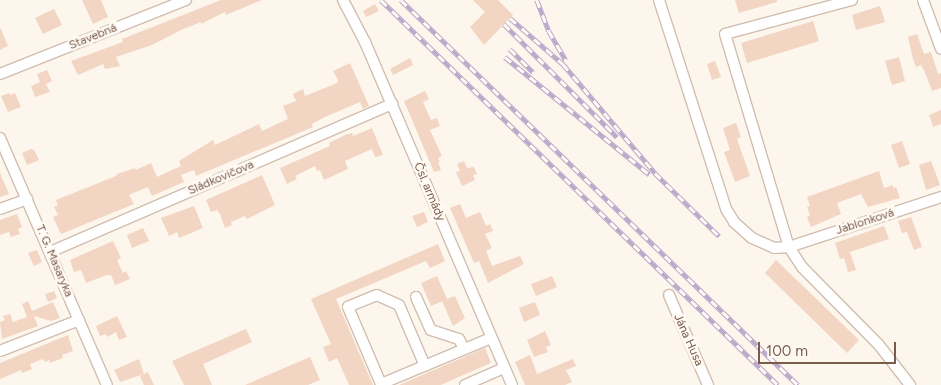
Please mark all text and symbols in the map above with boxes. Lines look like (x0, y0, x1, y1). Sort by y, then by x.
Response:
street label: Stavebná (67, 21, 119, 53)
street label: Sládkovičova (186, 158, 256, 198)
street label: Čsl. armády (410, 161, 448, 223)
street label: Jablonková (834, 206, 896, 238)
street label: T. G. Masaryka (32, 223, 76, 299)
street label: Jána Husa (670, 312, 706, 368)
scale bar (761, 332, 898, 364)
text: 100 m (766, 342, 808, 360)

